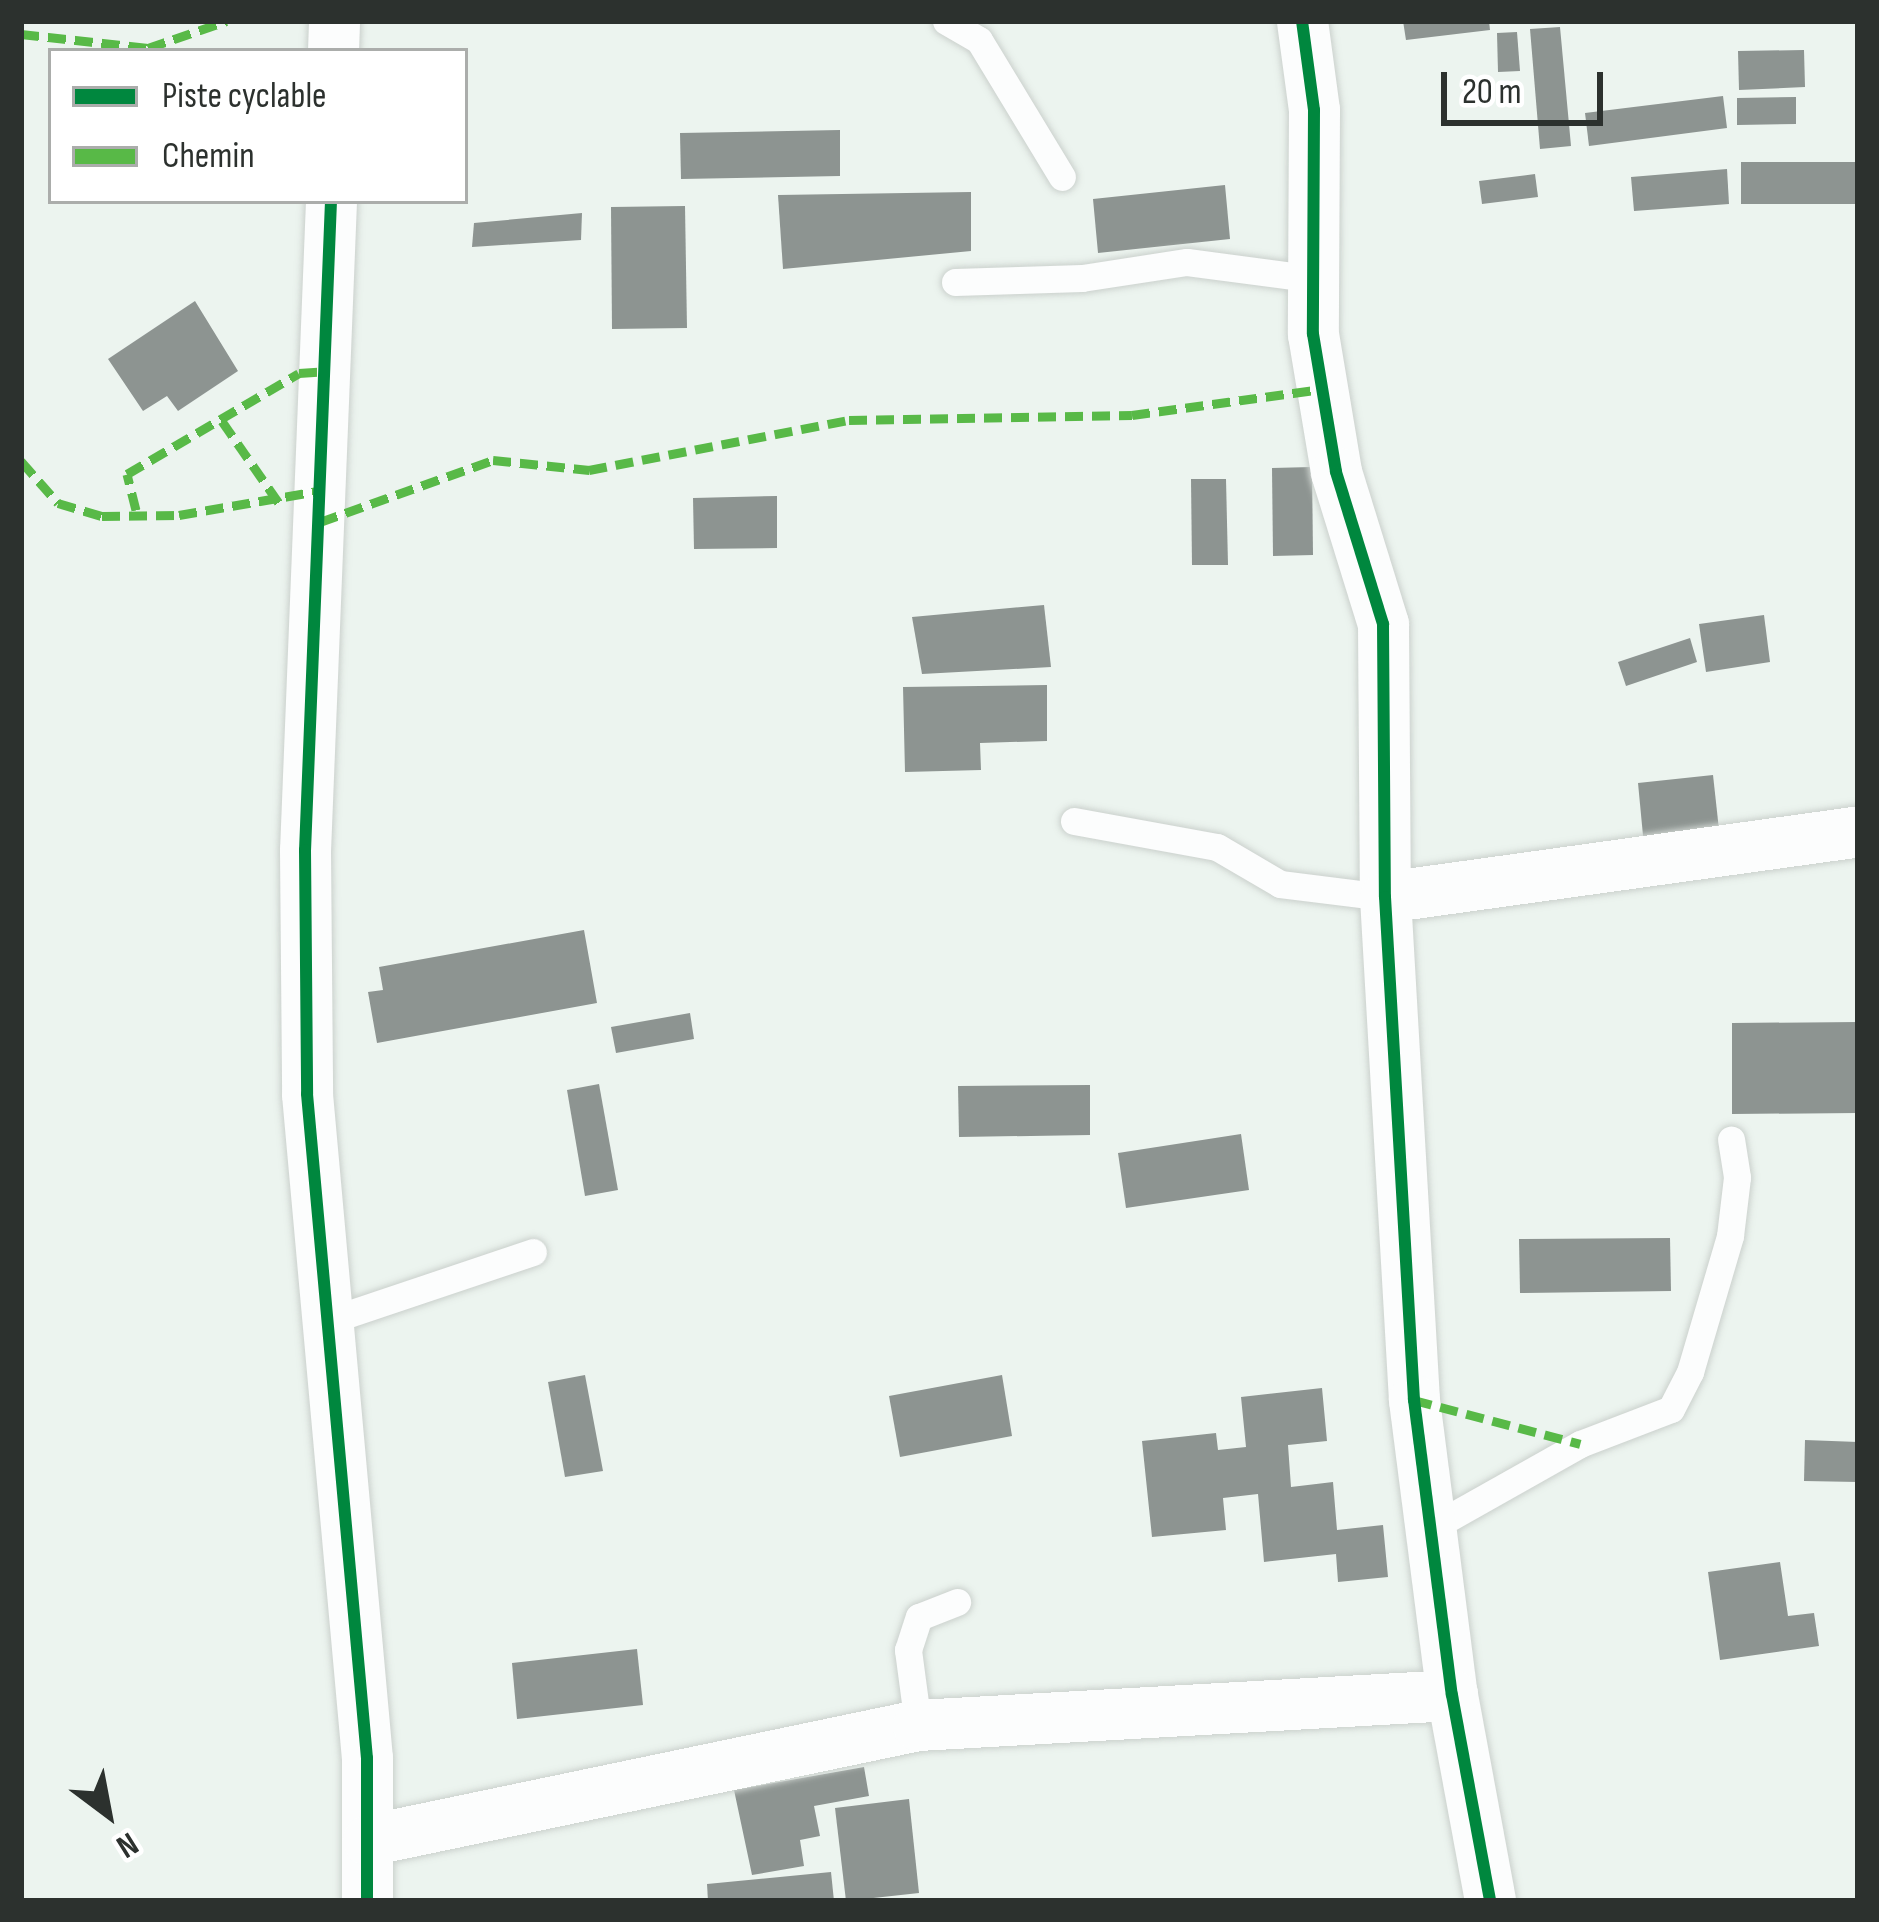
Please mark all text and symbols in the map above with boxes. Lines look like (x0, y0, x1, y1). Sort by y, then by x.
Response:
legend (48, 48, 468, 204)
scale bar (1447, 48, 1609, 122)
text: 20 m (1462, 71, 1522, 114)
text: Piste cyclable (162, 75, 327, 118)
text: Chemin (162, 135, 255, 178)
north arrow (48, 1754, 168, 1874)
text: N (109, 1823, 145, 1866)

